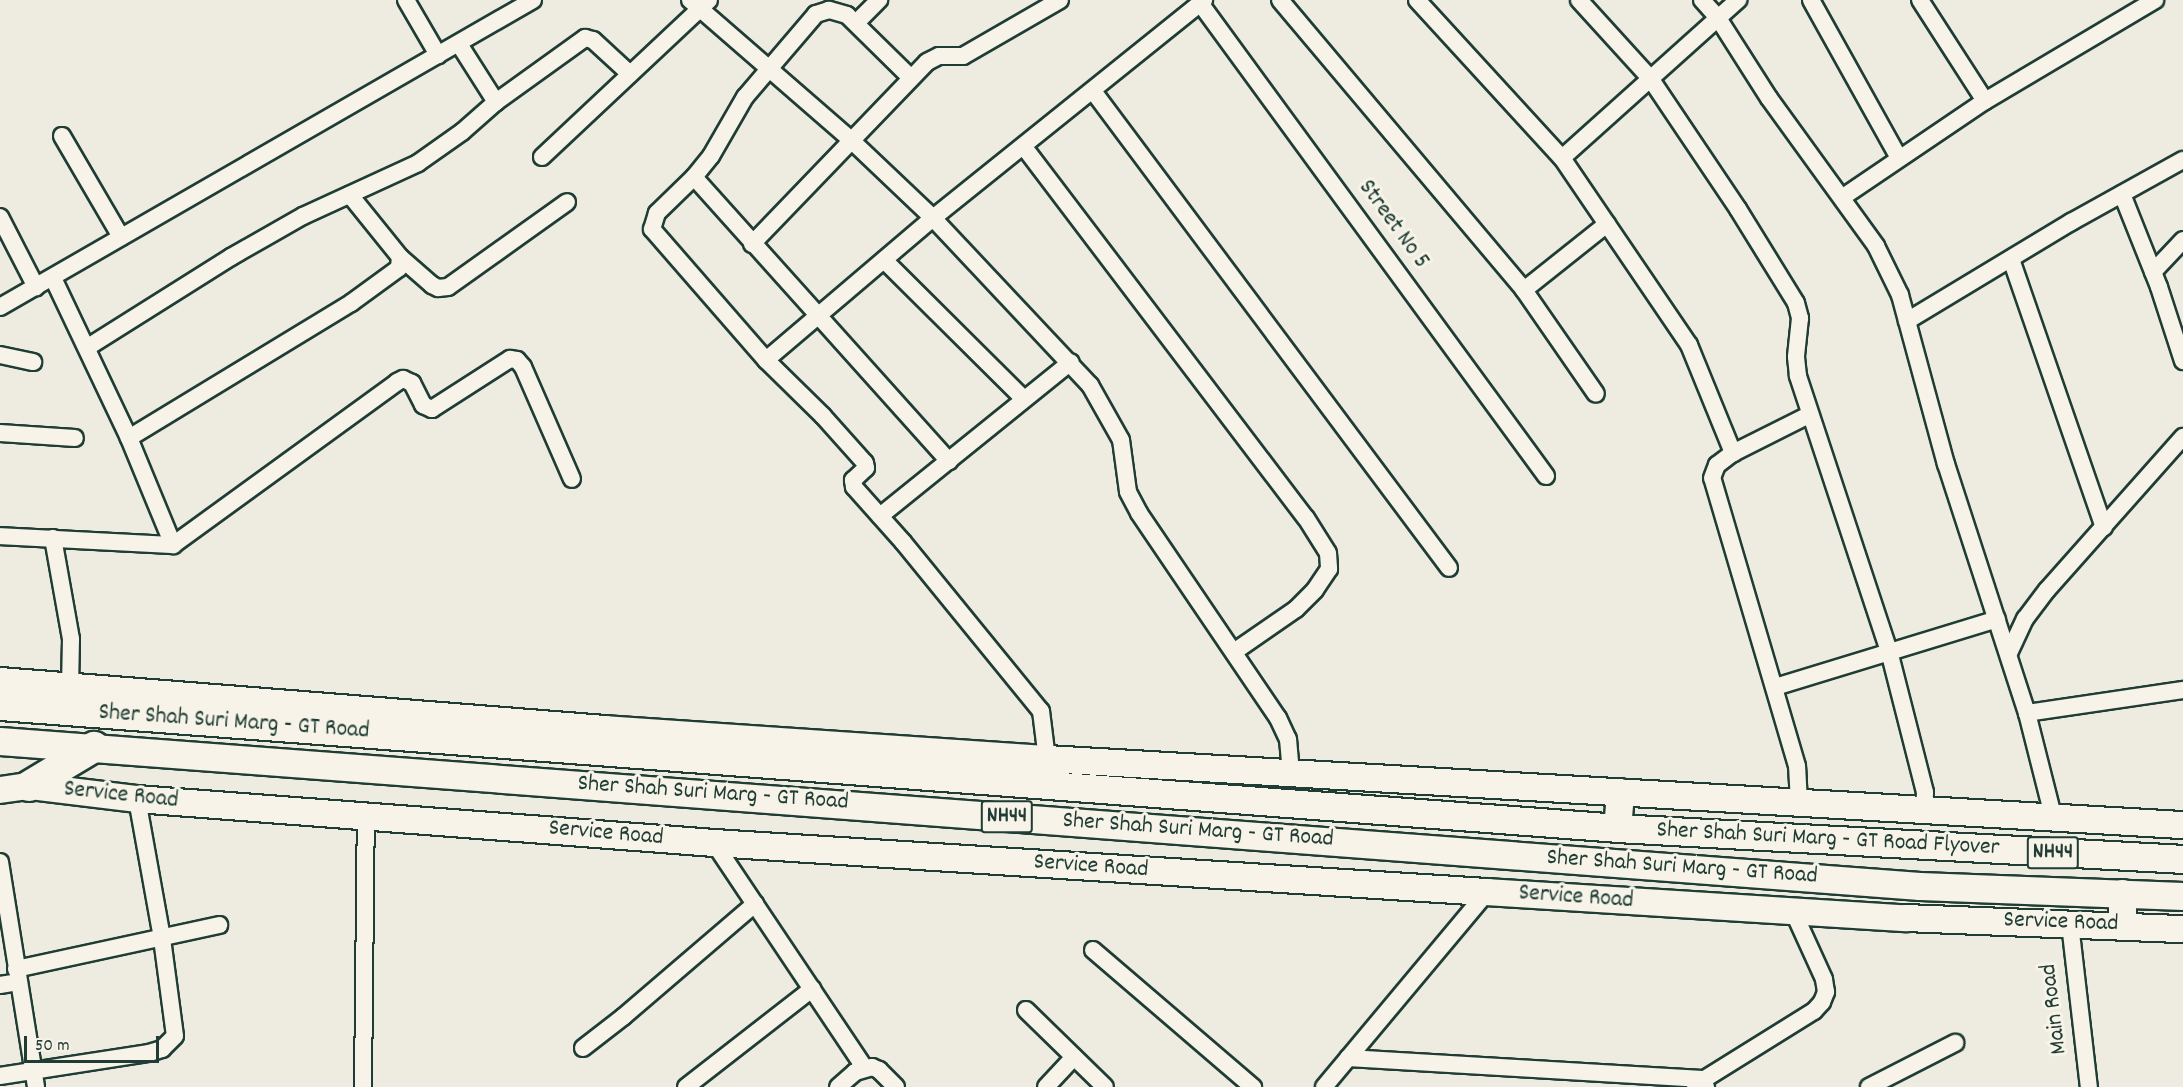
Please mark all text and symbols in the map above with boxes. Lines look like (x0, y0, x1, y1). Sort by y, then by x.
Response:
street label: Street No 5 (1351, 175, 1435, 275)
street label: Sher Shah Suri Marg - GT Road (98, 699, 370, 747)
street label: Sher Shah Suri Marg - GT Road (577, 770, 849, 818)
street label: Service Road (62, 776, 180, 816)
road number: NH44 (980, 798, 1034, 836)
street label: Sher Shah Suri Marg - GT Road (1062, 807, 1334, 855)
street label: Service Road (547, 815, 665, 853)
street label: Sher Shah Suri Marg - GT Road Flyover (1656, 817, 2000, 863)
road number: NH44 (2026, 834, 2080, 872)
street label: Sher Shah Suri Marg - GT Road (1546, 844, 1818, 892)
street label: Service Road (1033, 849, 1149, 885)
street label: Service Road (1518, 880, 1634, 916)
street label: Service Road (2003, 907, 2119, 939)
street label: Main Road (2035, 962, 2075, 1056)
scale bar (27, 1024, 162, 1062)
text: 50 m (35, 1034, 70, 1059)

